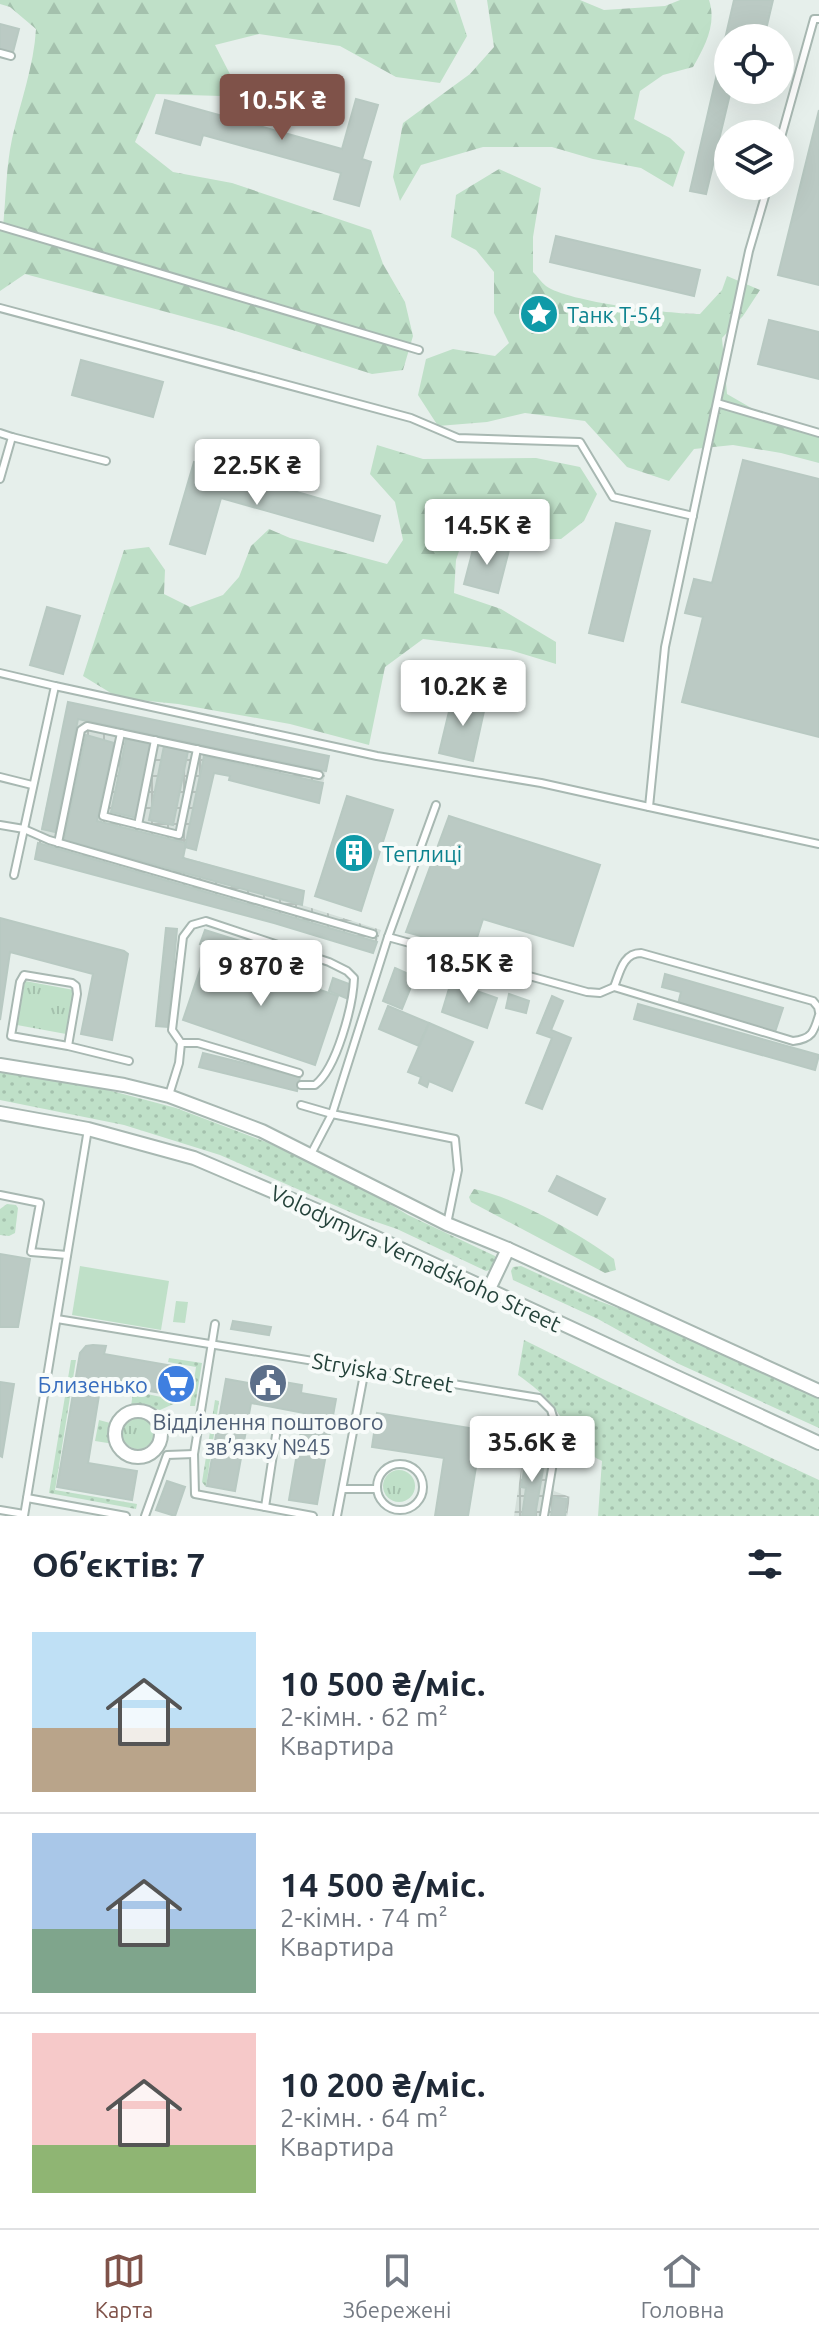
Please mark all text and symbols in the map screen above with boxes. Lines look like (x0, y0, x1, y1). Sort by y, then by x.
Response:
map controls (714, 24, 794, 200)
button: locate (714, 24, 794, 104)
pin: 10.5K ₴ (208, 74, 356, 142)
text: 10.5K ₴ (238, 85, 326, 114)
button: layers (714, 120, 794, 200)
place icon: Танк Т-54 (518, 293, 560, 335)
place label: Танк Т-54 (567, 302, 661, 327)
pin: 22.5K ₴ (183, 439, 331, 507)
text: 22.5K ₴ (213, 450, 301, 479)
pin: 14.5K ₴ (413, 499, 561, 567)
text: 14.5K ₴ (443, 510, 531, 539)
pin: 10.2K ₴ (389, 660, 537, 728)
text: 10.2K ₴ (419, 671, 507, 700)
building icon: Теплиці (333, 832, 375, 874)
place label: Теплиці (382, 841, 462, 866)
pin: 18.5K ₴ (395, 937, 543, 1005)
pin: 9 870 ₴ (187, 940, 335, 1008)
text: 18.5K ₴ (425, 948, 513, 977)
text: 9 870 ₴ (218, 951, 304, 980)
street label: Volodymyra Vernadskoho Street (267, 1180, 566, 1337)
street label: Stryiska Street (310, 1347, 456, 1397)
public building icon: Відділення поштового зв’язку №45 (247, 1362, 289, 1404)
supermarket icon: Близенько (155, 1363, 197, 1405)
place label: Близенько (38, 1372, 148, 1397)
place label: Відділення поштового зв’язку №45 (152, 1409, 384, 1459)
pin: 35.6K ₴ (458, 1416, 606, 1484)
text: 35.6K ₴ (488, 1427, 576, 1456)
icon: filters (743, 1542, 787, 1586)
text: Об’єктів: 7 (32, 1545, 205, 1583)
icon: home (96, 1664, 192, 1760)
text: 10 500 ₴/міс. (280, 1664, 485, 1702)
text: 2-кімн. · 62 m² (280, 1702, 448, 1731)
text: Квартира (280, 1731, 394, 1760)
icon: home (96, 1865, 192, 1961)
text: 14 500 ₴/міс. (280, 1865, 485, 1903)
text: 2-кімн. · 74 m² (280, 1903, 448, 1932)
text: Квартира (280, 1932, 394, 1961)
icon: home (96, 2065, 192, 2161)
text: 10 200 ₴/міс. (280, 2065, 485, 2103)
text: 2-кімн. · 64 m² (280, 2103, 448, 2132)
text: Квартира (280, 2132, 394, 2161)
tab: Карта (95, 2249, 153, 2322)
tab: Збережені (343, 2249, 451, 2322)
tab: Головна (641, 2249, 724, 2322)

